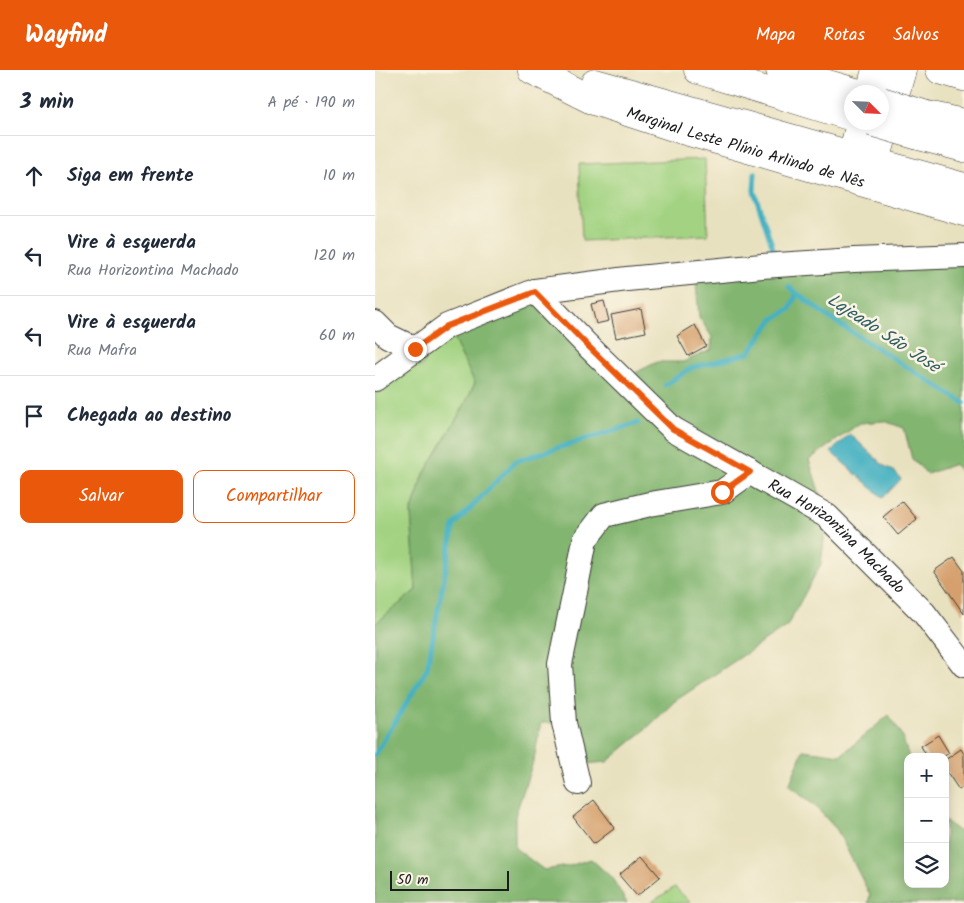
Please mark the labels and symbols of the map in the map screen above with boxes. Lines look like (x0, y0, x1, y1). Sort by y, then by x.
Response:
north arrow (844, 85, 889, 130)
street label: Marginal Leste Plínio Arlindo de Nês (623, 100, 868, 195)
water label: Lajeado São José (821, 287, 949, 384)
route end (404, 338, 427, 361)
street label: Rua Horizontina Machado (763, 473, 911, 600)
route start (711, 481, 734, 504)
scale bar (390, 868, 509, 891)

